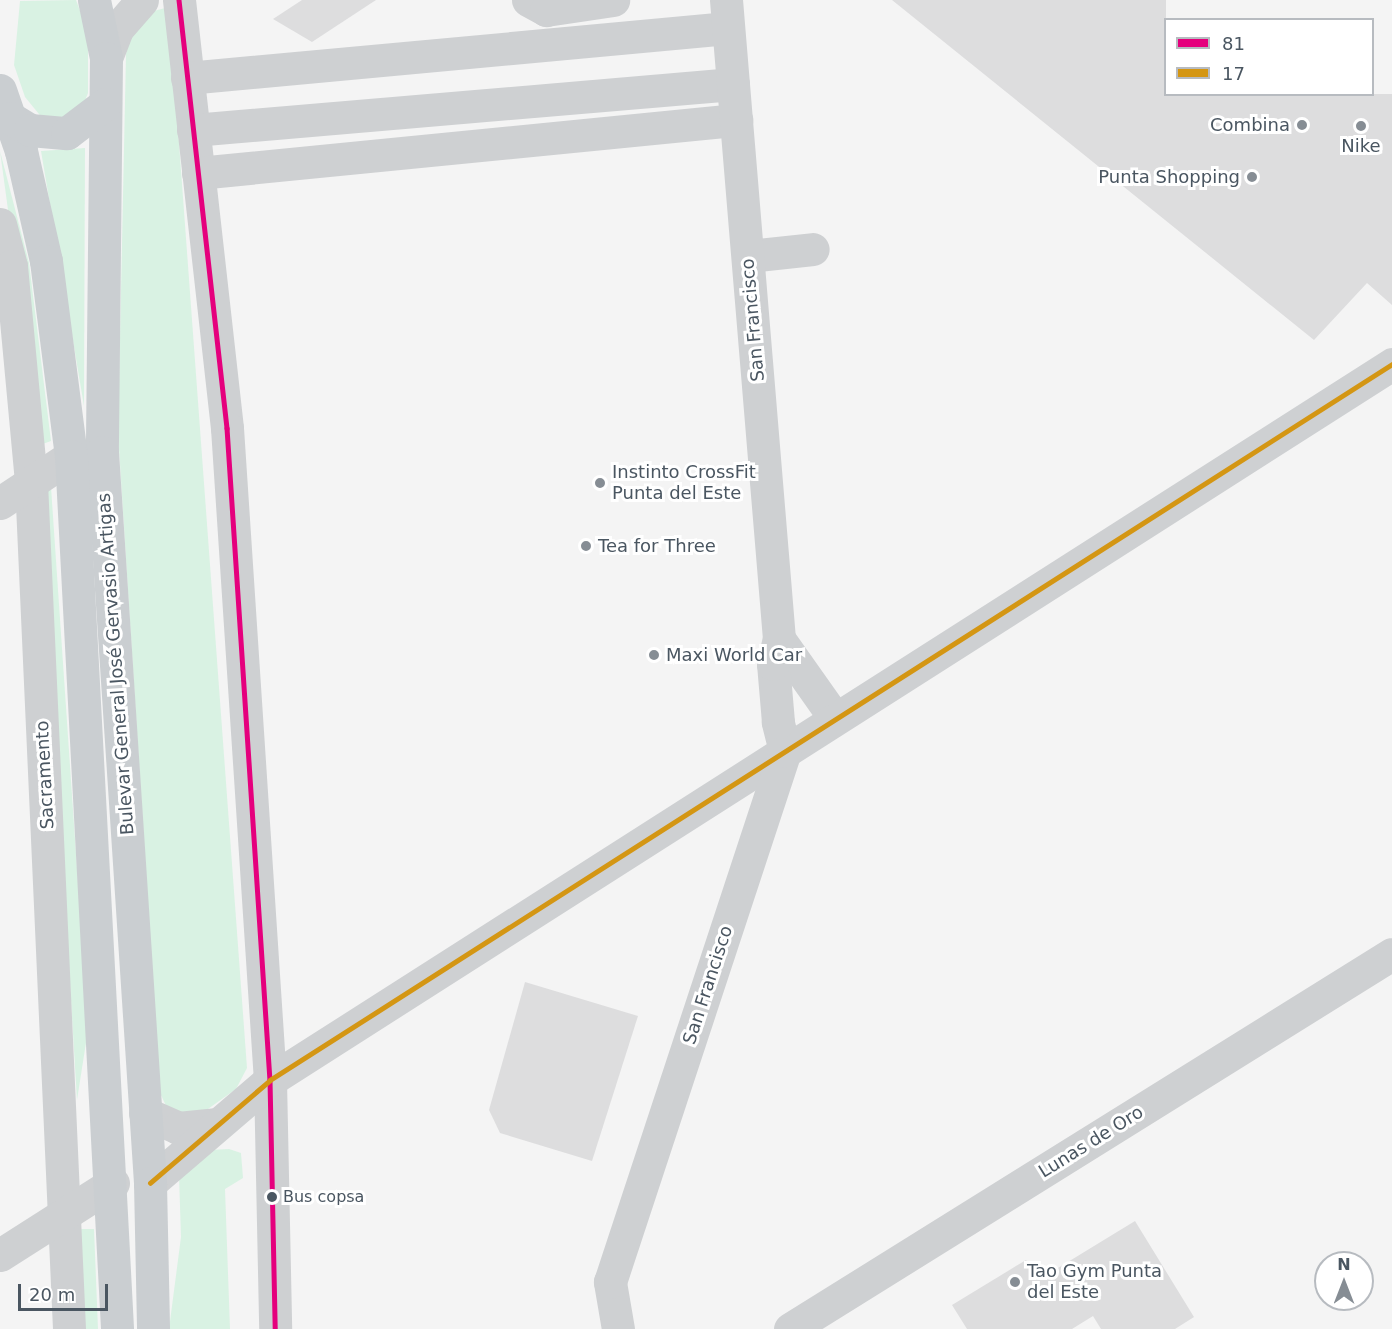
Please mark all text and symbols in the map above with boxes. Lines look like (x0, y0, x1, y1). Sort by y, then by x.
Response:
legend (1164, 18, 1374, 96)
text: 81 (1222, 33, 1245, 54)
text: 17 (1222, 63, 1245, 84)
place label: Combina (1210, 114, 1290, 136)
marker: Combina (1295, 118, 1309, 132)
marker: Nike (1354, 119, 1368, 133)
place label: Nike (1341, 135, 1381, 157)
place label: Punta Shopping (1098, 166, 1240, 188)
marker: Punta Shopping (1245, 170, 1259, 184)
street label: San Francisco (737, 257, 769, 383)
place label: Instinto CrossFit Punta del Este (612, 462, 756, 504)
marker: Instinto CrossFit Punta del Este (593, 476, 607, 490)
street label: Bulevar General José Gervasio Artigas (93, 492, 139, 836)
place label: Tea for Three (598, 535, 716, 557)
marker: Tea for Three (579, 539, 593, 553)
place label: Maxi World Car (666, 644, 802, 666)
marker: Maxi World Car (647, 648, 661, 662)
street label: Sacramento (31, 720, 59, 830)
street label: San Francisco (679, 923, 737, 1047)
street label: Lunas de Oro (1035, 1101, 1147, 1183)
place label: Bus copsa (283, 1187, 364, 1207)
marker: Bus copsa (266, 1191, 278, 1203)
north arrow (1314, 1251, 1374, 1311)
text: N (1337, 1255, 1351, 1274)
place label: Tao Gym Punta del Este (1027, 1261, 1162, 1304)
scale bar (21, 1272, 111, 1310)
marker: Tao Gym Punta del Este (1008, 1275, 1022, 1289)
text: 20 m (29, 1284, 75, 1305)

